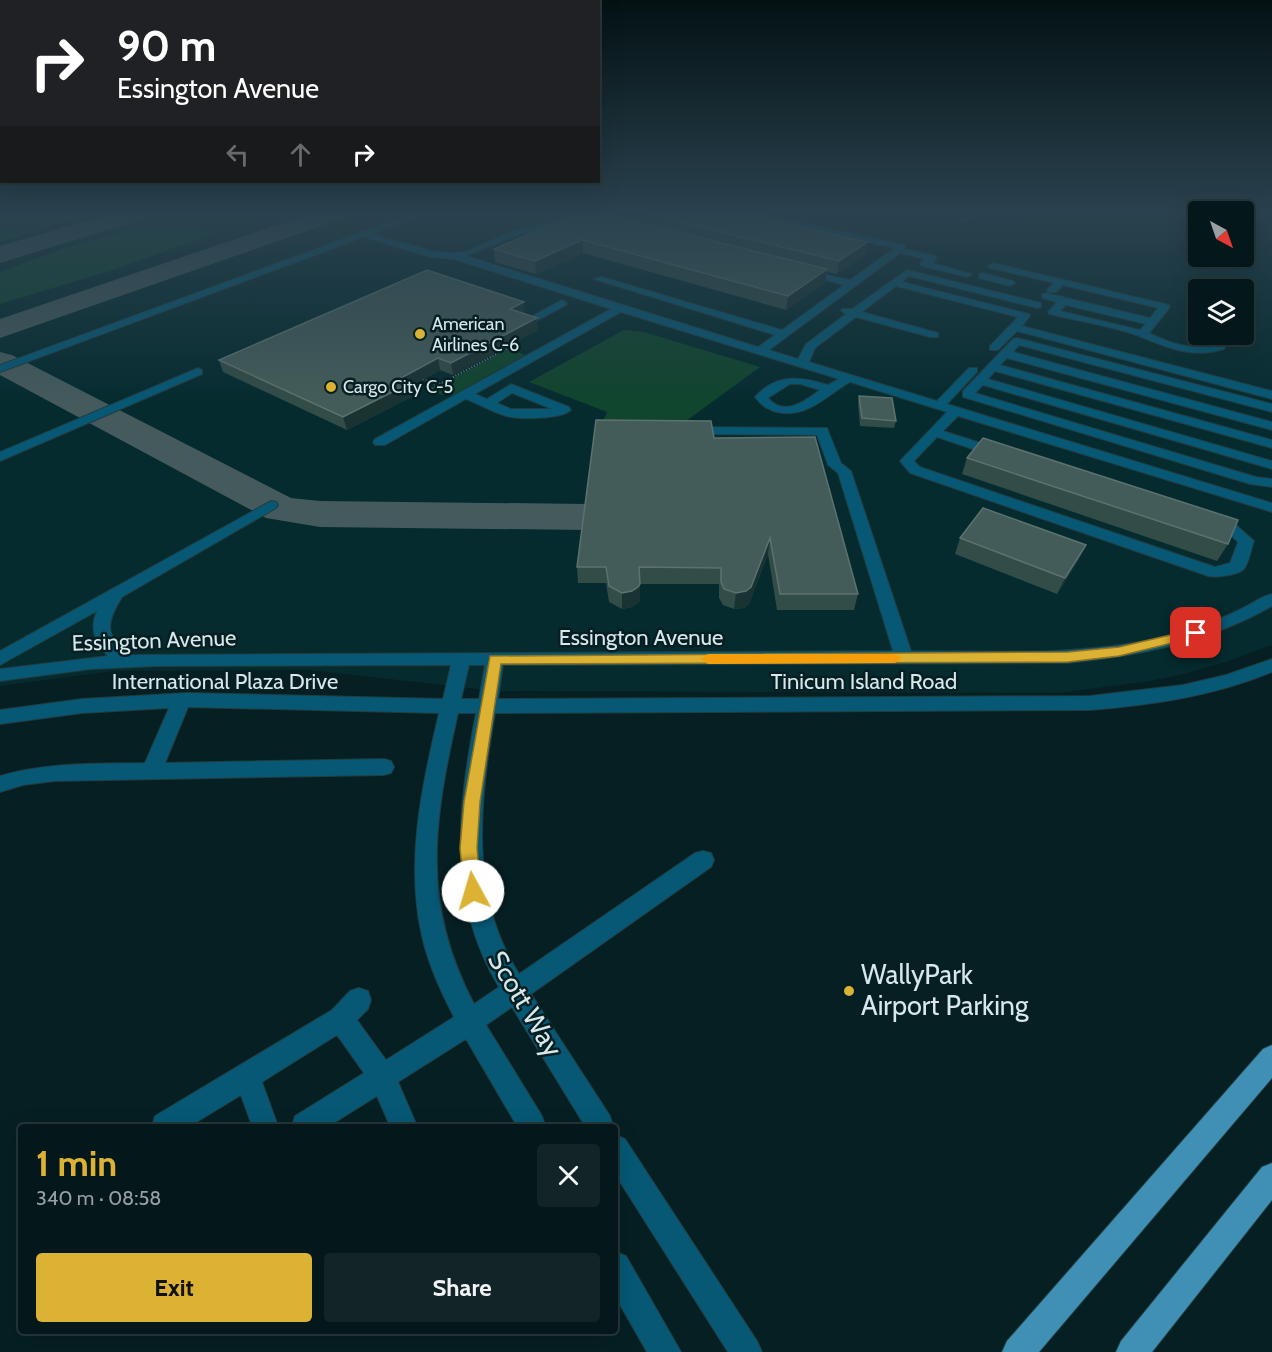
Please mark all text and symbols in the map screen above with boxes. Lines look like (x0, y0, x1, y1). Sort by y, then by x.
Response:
text: 90 m (117, 20, 216, 72)
icon: right (18, 24, 96, 102)
text: Essington Avenue (117, 72, 319, 105)
icon: left (221, 138, 254, 171)
icon: ahead (284, 138, 317, 171)
icon: right (347, 138, 380, 171)
north arrow (1188, 201, 1254, 267)
map controls (1188, 201, 1254, 345)
button: layers (1188, 279, 1254, 345)
place label: American Airlines C-6 (432, 313, 519, 356)
marker: American Airlines C-6 (413, 327, 427, 341)
place label: Cargo City C-5 (343, 376, 453, 398)
marker: Cargo City C-5 (324, 380, 338, 394)
pin (1170, 607, 1221, 658)
icon: arrive (1179, 616, 1212, 649)
street label: Essington Avenue (71, 624, 237, 657)
street label: Essington Avenue (559, 624, 723, 651)
street label: International Plaza Drive (112, 668, 338, 695)
street label: Tinicum Island Road (771, 668, 957, 695)
position arrow (441, 859, 505, 923)
street label: Scott Way (481, 945, 570, 1063)
place label: WallyPark Airport Parking (861, 958, 1029, 1022)
marker: WallyPark Airport Parking (842, 984, 856, 998)
text: 1 min (36, 1141, 117, 1185)
button: close (537, 1144, 600, 1207)
text: 340 m · 08:58 (36, 1186, 161, 1210)
button: Exit (36, 1253, 312, 1322)
button: Share (324, 1253, 600, 1322)

